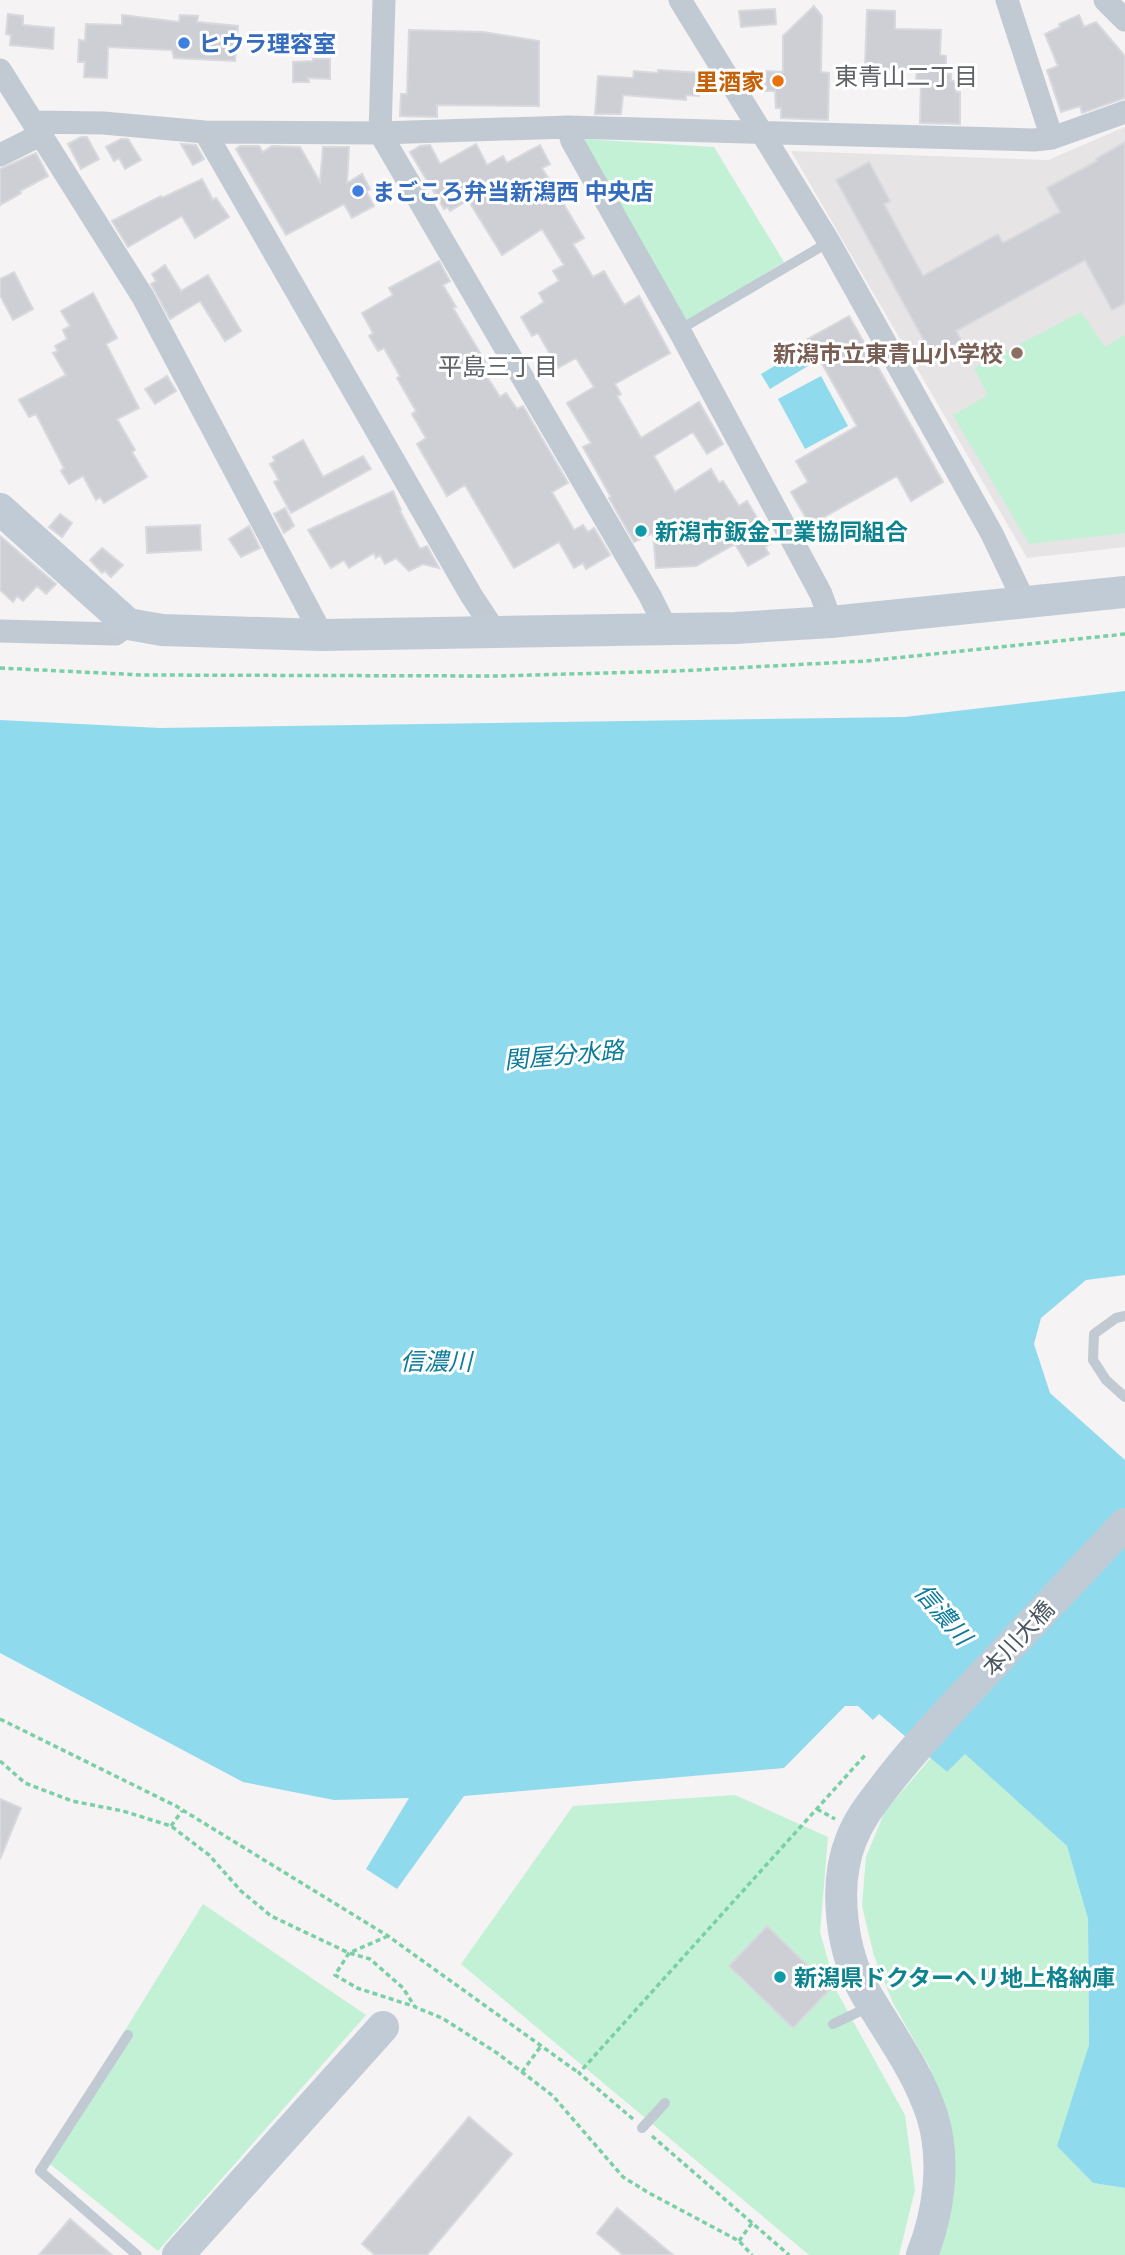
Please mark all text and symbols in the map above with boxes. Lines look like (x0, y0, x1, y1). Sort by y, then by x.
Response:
place label: ヒウラ理容室 (198, 31, 336, 56)
marker: ヒウラ理容室 (176, 35, 192, 51)
district label: 東青山二丁目 (834, 63, 978, 90)
place label: 里酒家 (695, 69, 764, 94)
marker: 里酒家 (770, 73, 786, 89)
place label: まごころ弁当新潟西 中央店 (372, 179, 653, 204)
marker: まごころ弁当新潟西 中央店 (350, 183, 366, 199)
place label: 新潟市立東青山小学校 (773, 341, 1003, 366)
marker: 新潟市立東青山小学校 (1009, 345, 1025, 361)
district label: 平島三丁目 (438, 353, 558, 380)
place label: 新潟市鈑金工業協同組合 (655, 519, 908, 544)
marker: 新潟市鈑金工業協同組合 (633, 523, 649, 539)
water label: 関屋分水路 (503, 1036, 627, 1074)
water label: 信濃川 (400, 1348, 475, 1375)
water label: 信濃川 (909, 1578, 979, 1652)
street label: 本川大橋 (977, 1596, 1059, 1680)
place label: 新潟県ドクターヘリ地上格納庫 (794, 1965, 1115, 1990)
marker: 新潟県ドクターヘリ地上格納庫 (772, 1969, 788, 1985)

